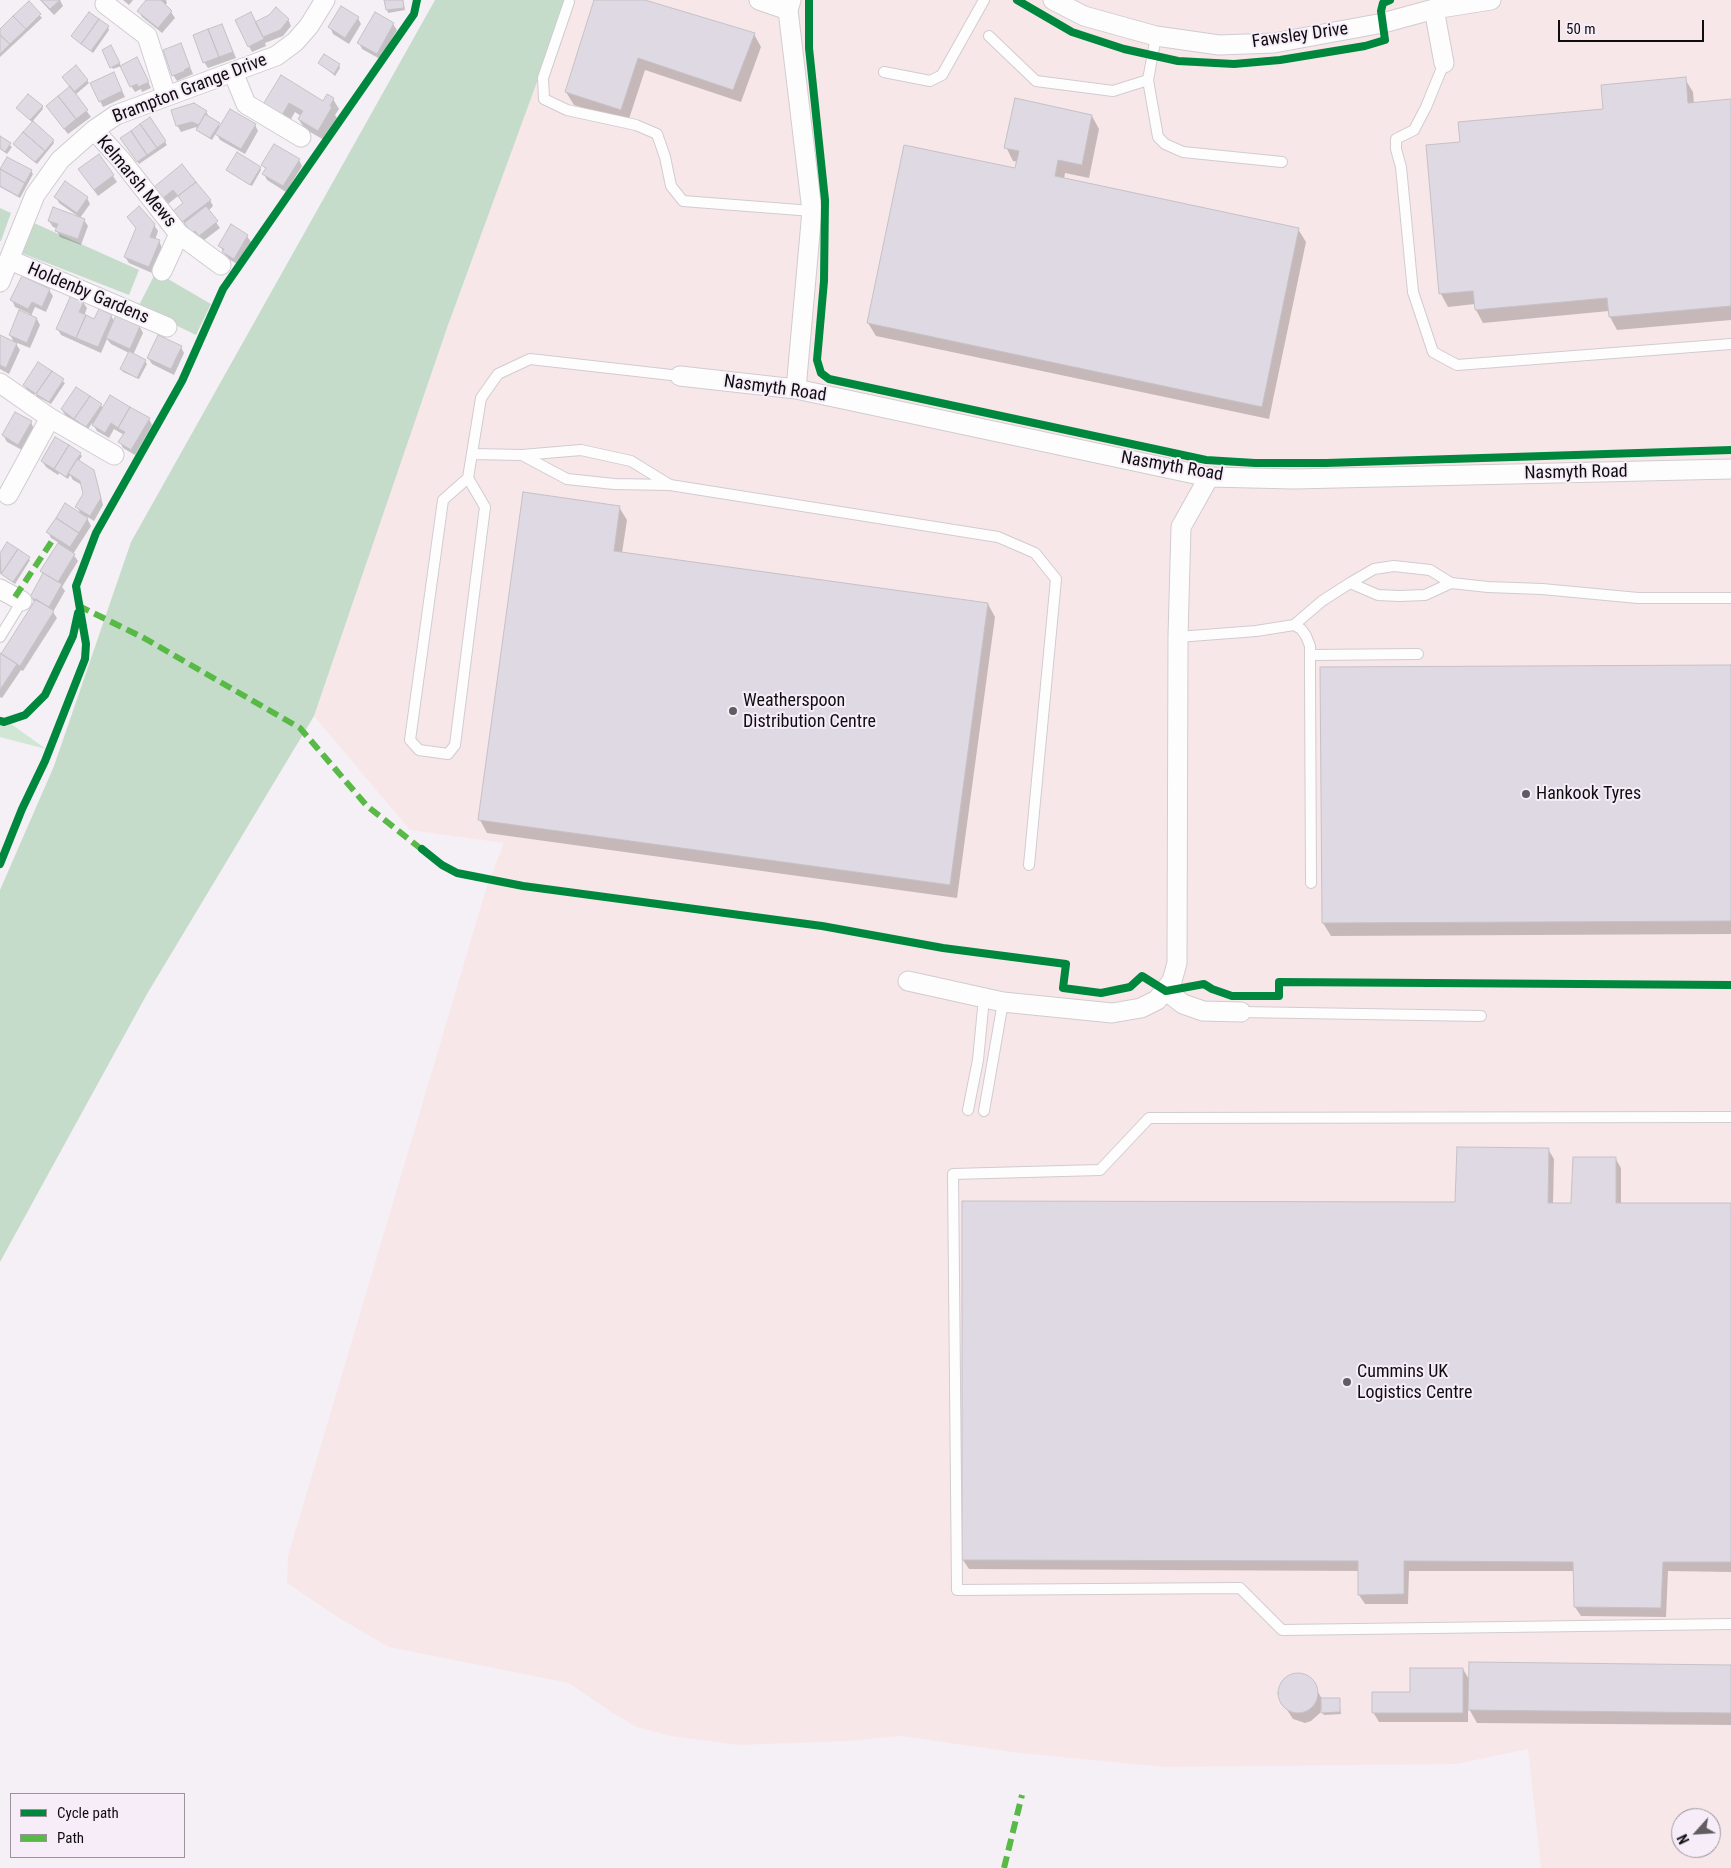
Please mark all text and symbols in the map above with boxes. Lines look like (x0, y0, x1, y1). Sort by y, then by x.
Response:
scale bar (1561, 10, 1707, 42)
street label: Fawsley Drive (1251, 19, 1349, 53)
text: 50 m (1566, 20, 1596, 38)
street label: Brampton Grange Drive (110, 50, 270, 128)
street label: Kelmarsh Mews (91, 132, 181, 232)
street label: Holdenby Gardens (24, 259, 152, 329)
street label: Nasmyth Road (722, 371, 828, 407)
street label: Nasmyth Road (1119, 447, 1225, 487)
street label: Nasmyth Road (1524, 461, 1628, 485)
place label: Weatherspoon Distribution Centre (743, 690, 876, 732)
marker: Weatherspoon Distribution Centre (727, 705, 739, 717)
place label: Hankook Tyres (1536, 783, 1641, 805)
marker: Hankook Tyres (1520, 788, 1532, 800)
place label: Cummins UK Logistics Centre (1357, 1361, 1472, 1404)
marker: Cummins UK Logistics Centre (1341, 1376, 1353, 1388)
legend (10, 1793, 185, 1858)
text: Cycle path (57, 1804, 119, 1822)
north arrow (1671, 1808, 1721, 1858)
text: Path (57, 1829, 84, 1847)
text: N (1674, 1832, 1692, 1847)

